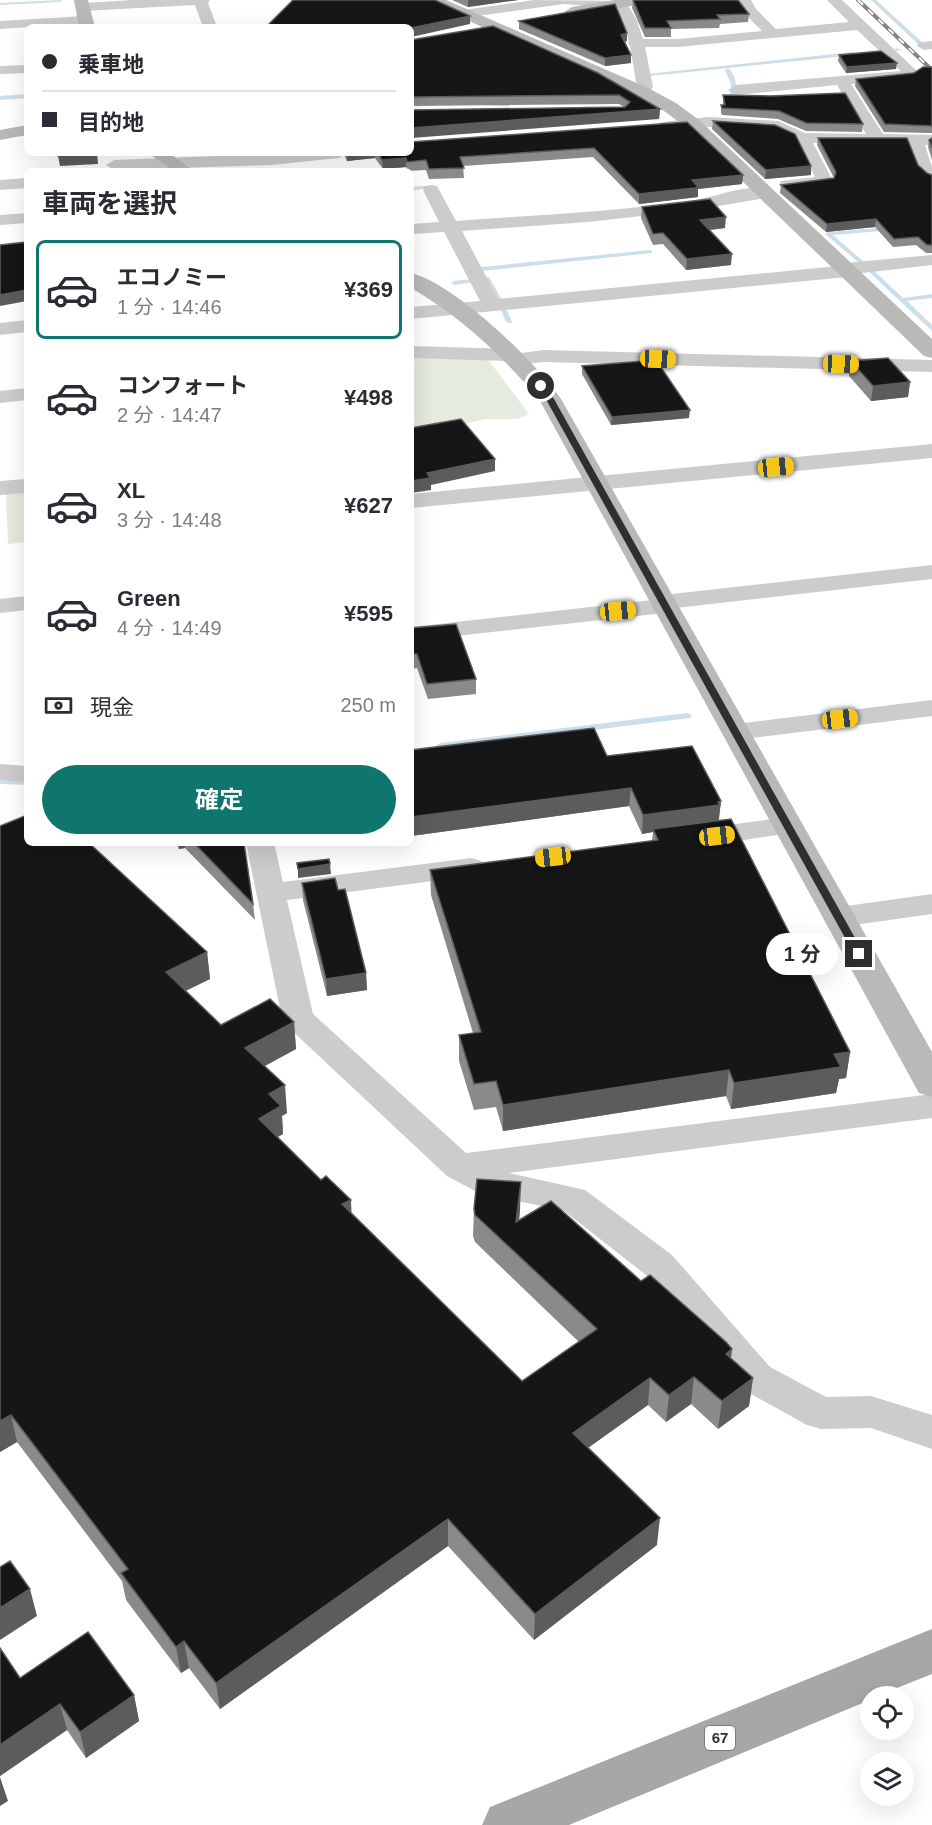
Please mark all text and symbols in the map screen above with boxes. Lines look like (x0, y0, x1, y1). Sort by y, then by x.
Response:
text: 乗車地 (78, 52, 144, 77)
text: 目的地 (78, 110, 144, 135)
text: 車両を選択 (42, 189, 177, 219)
icon: car (45, 263, 99, 317)
text: エコノミー (117, 265, 227, 290)
text: ¥369 (344, 277, 393, 302)
text: 1 分 · 14:46 (117, 296, 222, 318)
car (640, 349, 676, 369)
car (823, 354, 859, 374)
icon: car (45, 371, 99, 425)
route start (527, 372, 554, 399)
text: コンフォート (117, 373, 248, 398)
text: ¥498 (344, 385, 393, 410)
text: 2 分 · 14:47 (117, 404, 222, 426)
car (757, 456, 795, 478)
text: XL (117, 478, 145, 503)
icon: car (45, 479, 99, 533)
text: ¥627 (344, 493, 393, 518)
text: 3 分 · 14:48 (117, 509, 222, 531)
text: Green (117, 586, 181, 611)
icon: car (45, 587, 99, 641)
car (599, 600, 637, 622)
text: ¥595 (344, 601, 393, 626)
text: 4 分 · 14:49 (117, 617, 222, 639)
icon: cash (42, 689, 75, 722)
text: 250 m (340, 694, 396, 716)
text: 現金 (90, 695, 134, 720)
car (821, 708, 859, 730)
button: 確定 (42, 765, 396, 834)
car (698, 825, 736, 847)
car (534, 846, 572, 868)
callout: 1 分 (766, 933, 838, 975)
route end (845, 940, 872, 967)
text: 1 分 (784, 943, 820, 965)
map controls (860, 1686, 914, 1806)
button: locate (860, 1686, 914, 1740)
road number: 67 (705, 1726, 735, 1750)
button: layers (860, 1752, 914, 1806)

